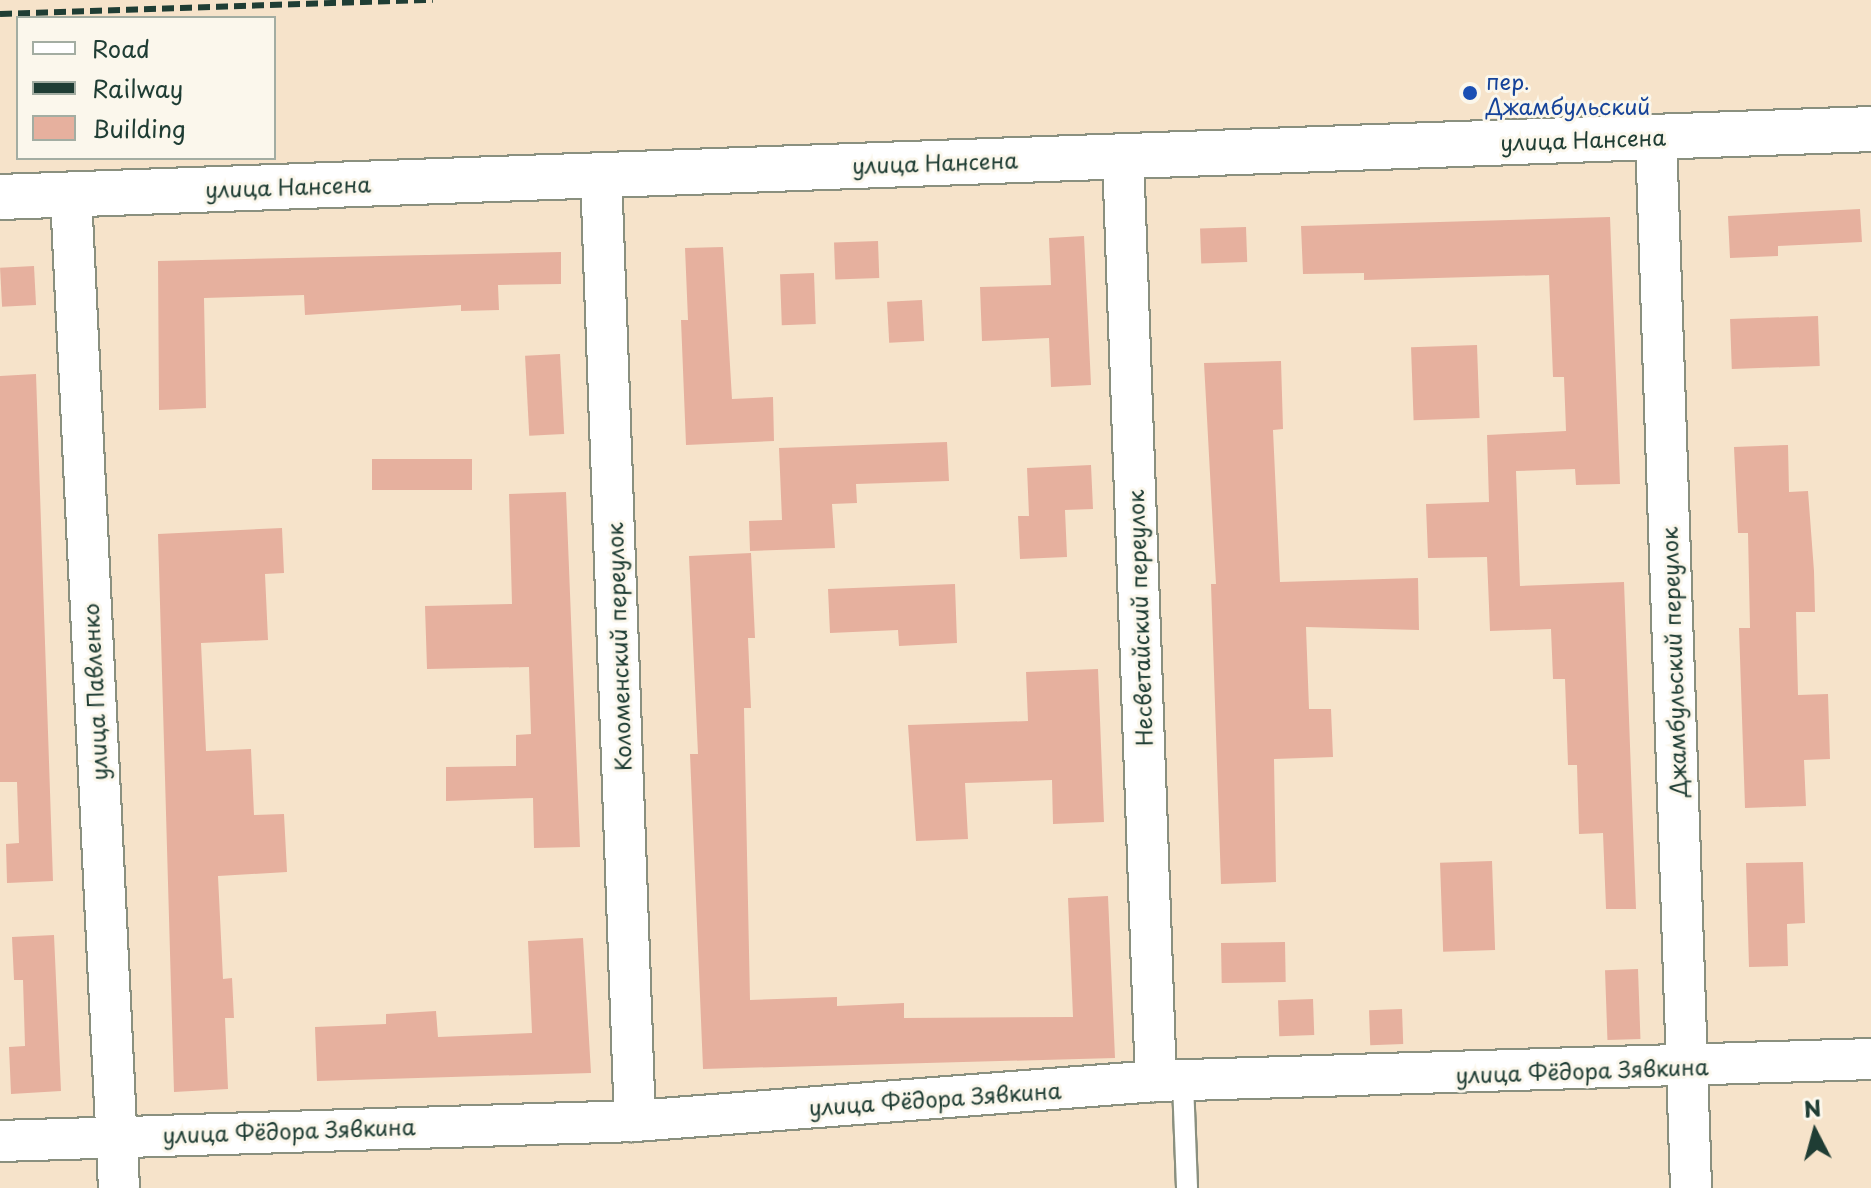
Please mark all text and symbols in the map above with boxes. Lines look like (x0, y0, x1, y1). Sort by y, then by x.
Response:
legend (16, 16, 276, 160)
text: Road (92, 30, 150, 66)
place label: пер. Джамбульский (1486, 67, 1650, 118)
text: Railway (92, 70, 183, 106)
marker: пер. Джамбульский (1461, 84, 1479, 102)
text: Building (92, 110, 186, 146)
street label: улица Нансена (1499, 123, 1667, 155)
street label: улица Нансена (851, 146, 1019, 178)
street label: улица Нансена (204, 170, 372, 202)
street label: Несветайский переулок (1121, 490, 1157, 746)
street label: Коломенский переулок (600, 522, 636, 772)
street label: Джамбульский переулок (1655, 527, 1691, 797)
street label: улица Павленко (76, 602, 112, 782)
street label: улица Фёдора Зявкина (1455, 1052, 1709, 1088)
street label: улица Фёдора Зявкина (808, 1076, 1062, 1120)
text: N (1802, 1090, 1823, 1125)
north arrow (1775, 1092, 1855, 1172)
street label: улица Фёдора Зявкина (162, 1112, 416, 1148)

